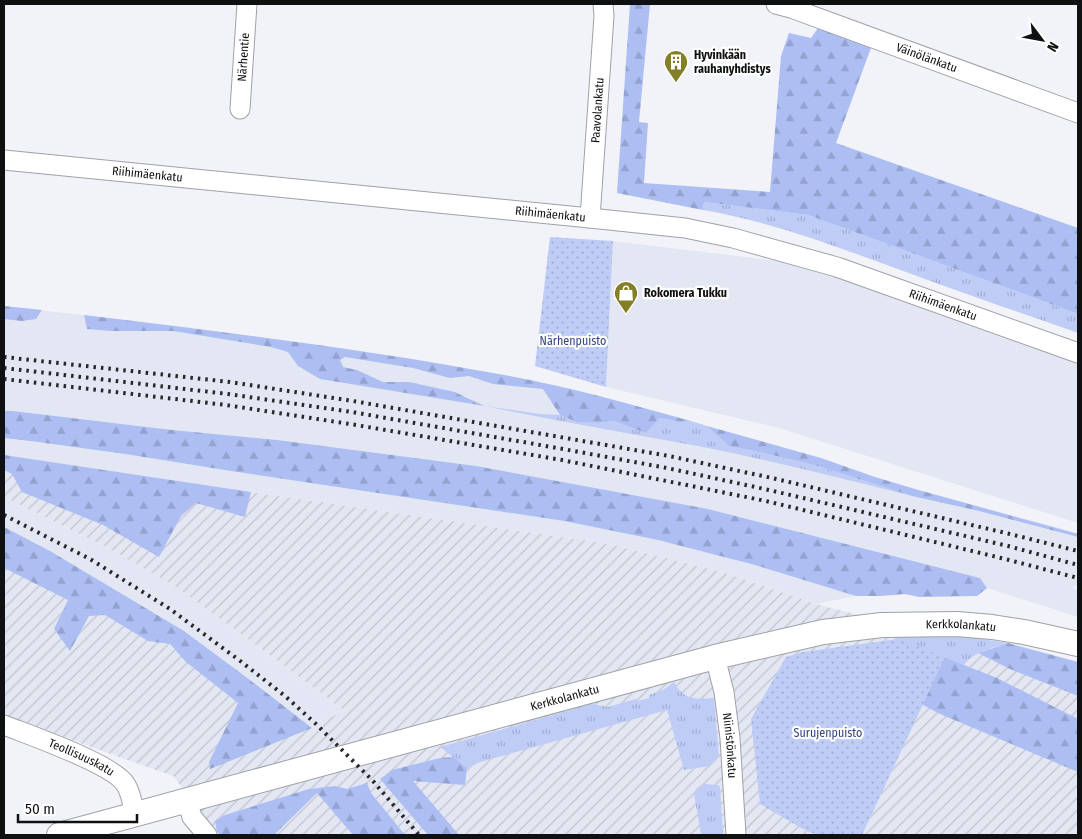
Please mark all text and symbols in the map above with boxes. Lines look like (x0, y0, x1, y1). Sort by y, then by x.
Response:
north arrow (1017, 15, 1067, 65)
street label: Närhentie (235, 32, 252, 82)
text: N (1043, 39, 1062, 55)
street label: Väinölänkatu (894, 40, 959, 75)
place label: Hyvinkään rauhanyhdistys (694, 48, 771, 76)
building icon: Hyvinkään rauhanyhdistys (663, 49, 689, 83)
street label: Paavolankatu (588, 77, 607, 143)
street label: Riihimäenkatu (111, 164, 183, 185)
street label: Riihimäenkatu (514, 204, 586, 225)
shop icon: Rokomera Tukku (613, 280, 639, 314)
place label: Rokomera Tukku (644, 286, 727, 300)
street label: Riihimäenkatu (907, 286, 979, 323)
park label: Närhenpuisto (540, 334, 606, 348)
street label: Kerkkolankatu (926, 617, 997, 635)
street label: Kerkkolankatu (529, 682, 601, 714)
street label: Niinistönkatu (720, 712, 739, 779)
park label: Surujenpuisto (794, 726, 862, 740)
street label: Teollisuuskatu (47, 736, 117, 779)
scale bar (18, 792, 136, 824)
text: 50 m (25, 800, 55, 818)

